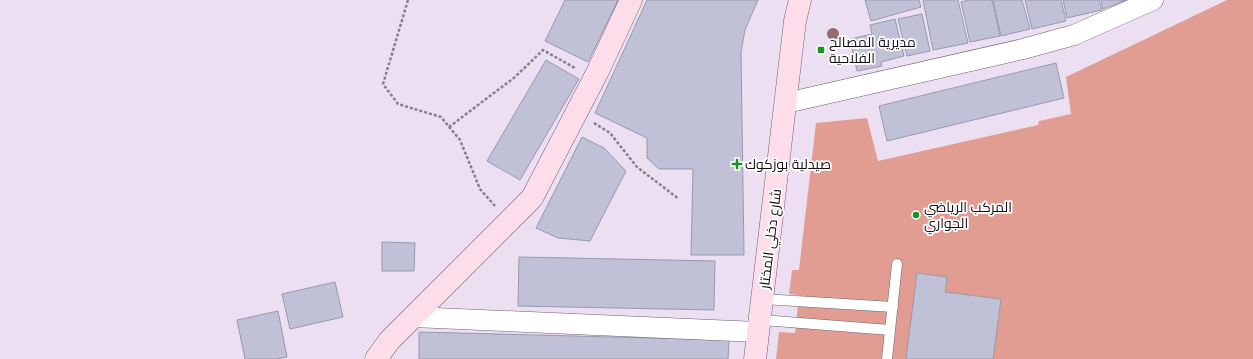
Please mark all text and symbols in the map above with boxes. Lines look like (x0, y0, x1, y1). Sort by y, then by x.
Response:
place label: مديرية المصالح الفلاحية (829, 34, 916, 66)
marker: مديرية المصالح الفلاحية (816, 45, 826, 55)
place label: صيدلية بوزكوك (745, 156, 831, 172)
marker: صيدلية بوزكوك (732, 159, 742, 169)
street label: شارع دخلي المختار (756, 188, 788, 291)
place label: المركب الرياضي الجواري (924, 199, 1012, 235)
marker: المركب الرياضي الجواري (911, 210, 921, 220)

